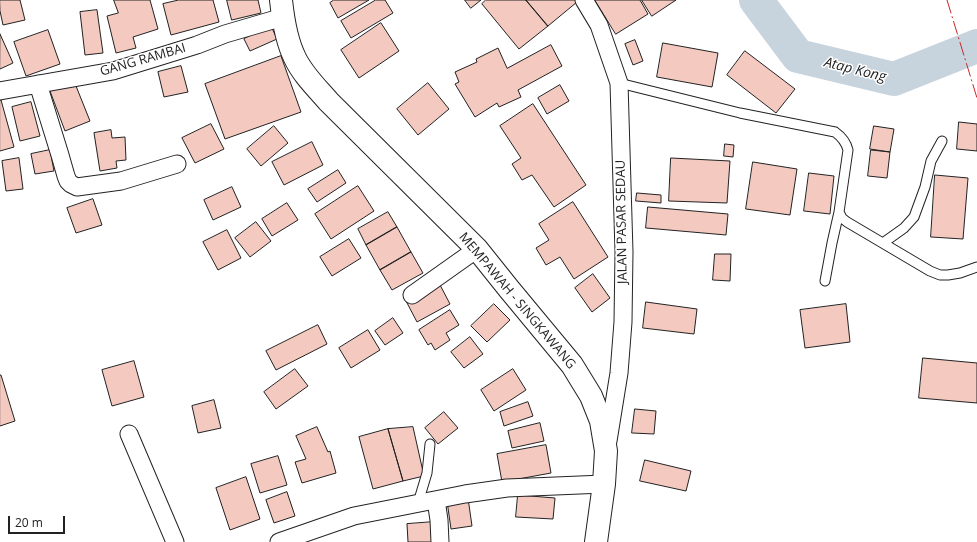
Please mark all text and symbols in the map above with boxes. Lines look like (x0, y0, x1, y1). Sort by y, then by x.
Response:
street label: GANG RAMBAI (98, 40, 188, 80)
water label: Atap Kong (822, 54, 888, 86)
street label: JALAN PASAR SEDAU (613, 160, 631, 284)
street label: MEMPAWAH - SINGKAWANG (455, 230, 579, 372)
scale bar (10, 508, 67, 534)
text: 20 m (15, 514, 43, 531)

